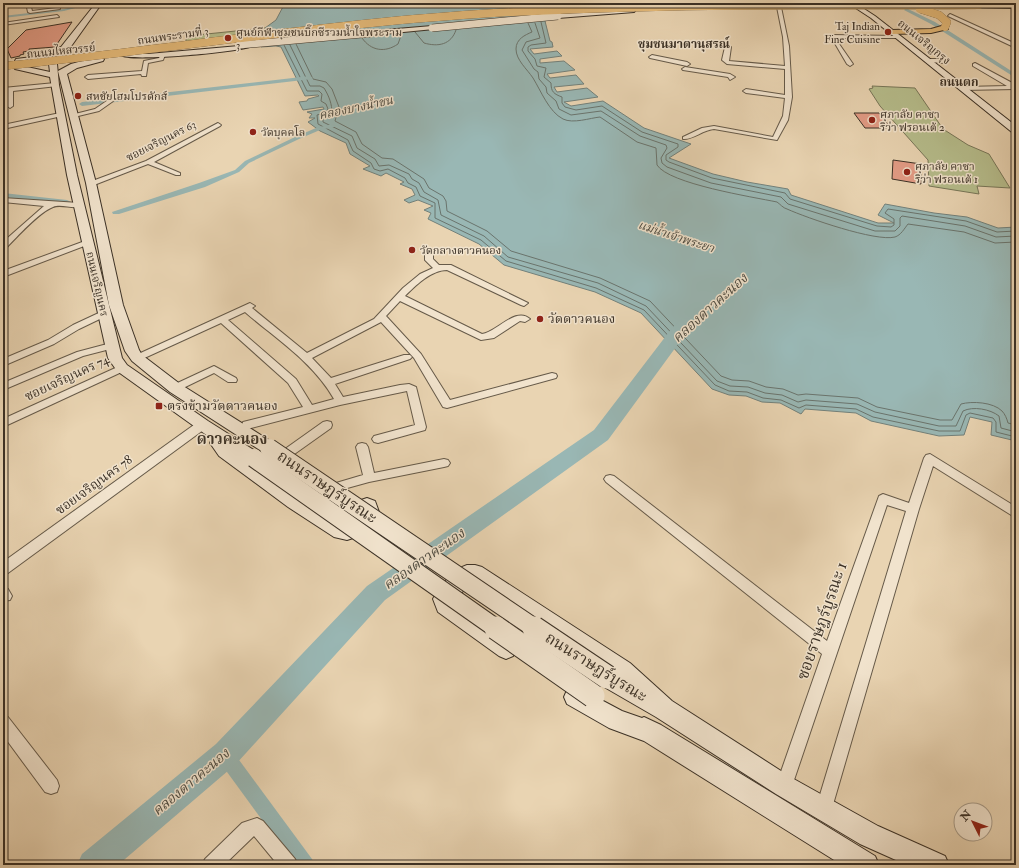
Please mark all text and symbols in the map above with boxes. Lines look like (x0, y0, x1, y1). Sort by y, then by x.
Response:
street label: ถนนเจริญกรุง (894, 17, 953, 68)
place label: Taj Indian Fine Cuisine (824, 20, 880, 46)
street label: ถนนพระรามที่ 3 (136, 23, 209, 47)
place label: ศูนย์กีฬาชุมชนบิ๊กซีรวมน้ำใจพระราม 3 (236, 24, 402, 52)
marker: Taj Indian Fine Cuisine (883, 27, 893, 37)
marker: ศูนย์กีฬาชุมชนบิ๊กซีรวมน้ำใจพระราม 3 (223, 33, 233, 43)
district label: ชุมชนมาตานุสรณ์ (638, 36, 730, 52)
street label: ถนนมไหสวรรย์ (26, 40, 96, 61)
district label: ถนนตก (939, 75, 979, 90)
place label: สหชัยโฮมโปรดักส์ (86, 89, 168, 103)
marker: สหชัยโฮมโปรดักส์ (73, 91, 83, 101)
water label: คลองบางน้ำชน (317, 91, 395, 123)
place label: ศุภาลัย คาซา ริว่า ฟรอนเต้ 2 (880, 108, 945, 134)
marker: ศุภาลัย คาซา ริว่า ฟรอนเต้ 2 (867, 115, 877, 125)
street label: ซอยเจริญนคร 63 (124, 118, 198, 164)
place label: วัดบุคคโล (261, 125, 305, 140)
marker: วัดบุคคโล (248, 127, 258, 137)
place label: ศุภาลัย คาซา ริว่า ฟรอนเต้ 1 (915, 160, 978, 186)
marker: ศุภาลัย คาซา ริว่า ฟรอนเต้ 1 (902, 167, 912, 177)
water label: แม่น้ำเจ้าพระยา (636, 216, 718, 257)
place label: วัดกลางดาวคนอง (420, 244, 501, 257)
marker: วัดกลางดาวคนอง (407, 245, 417, 255)
street label: ถนนเจริญนคร (83, 250, 111, 318)
water label: คลองดาวคะนอง (669, 269, 752, 346)
place label: วัดดาวคนอง (548, 311, 615, 327)
marker: วัดดาวคนอง (535, 314, 545, 324)
street label: ซอยเจริญนคร 74 (22, 351, 113, 405)
place label: ตรงข้ามวัดดาวคนอง (167, 398, 278, 414)
marker: ตรงข้ามวัดดาวคนอง (154, 401, 164, 411)
district label: ดาวคะนอง (197, 430, 267, 449)
street label: ถนนราษฎร์บูรณะ (273, 446, 381, 528)
street label: ซอยเจริญนคร 78 (52, 452, 136, 518)
water label: คลองดาวคะนอง (380, 524, 469, 593)
street label: ซอยราษฎร์บูรณะ 1 (792, 560, 852, 682)
street label: ถนนราษฎร์บูรณะ (541, 628, 651, 706)
water label: คลองดาวคะนอง (149, 744, 234, 819)
north arrow (953, 802, 993, 842)
text: N (957, 807, 975, 824)

